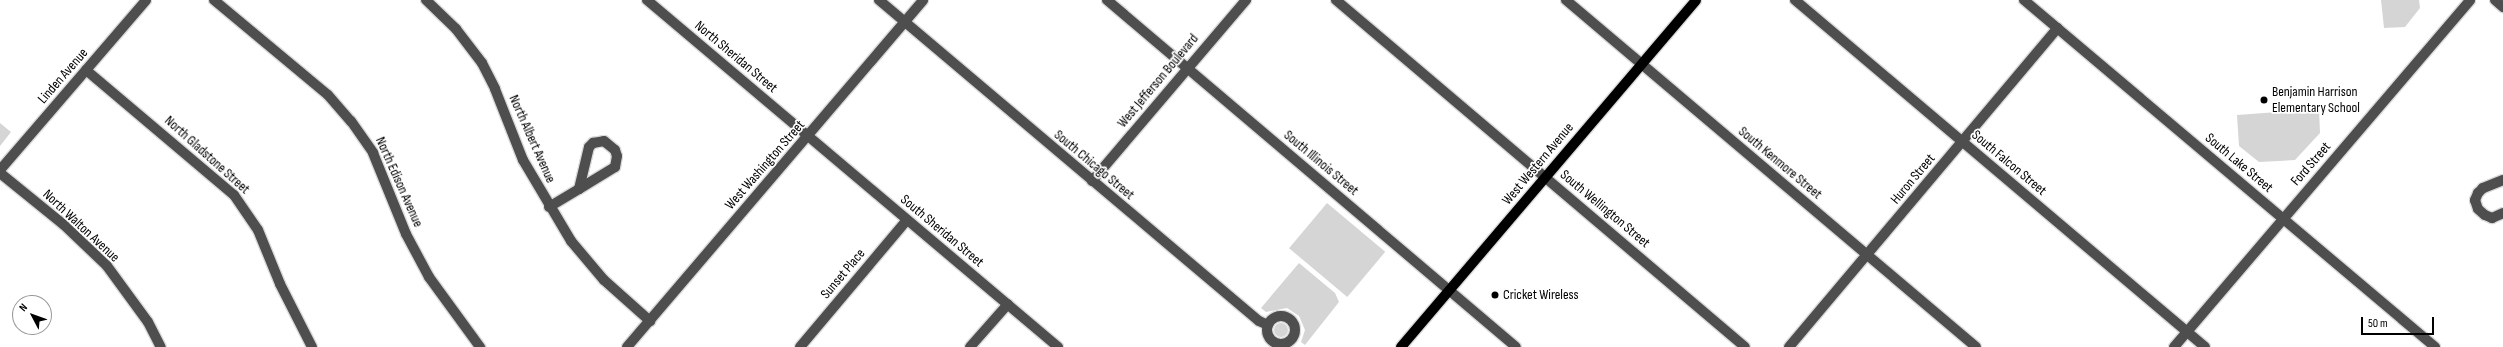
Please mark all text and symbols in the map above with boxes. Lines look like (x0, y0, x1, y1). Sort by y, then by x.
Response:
street label: North Sheridan Street (691, 18, 781, 96)
street label: West Jefferson Boulevard (1114, 31, 1202, 131)
street label: Linden Avenue (34, 45, 92, 107)
place label: Benjamin Harrison Elementary School (2272, 84, 2360, 116)
street label: North Albert Avenue (505, 92, 559, 186)
marker: Benjamin Harrison Elementary School (2259, 95, 2269, 105)
street label: North Gladstone Street (161, 112, 253, 198)
street label: West Washington Street (722, 117, 808, 213)
street label: West Western Avenue (1499, 120, 1577, 208)
street label: South Kenmore Street (1735, 123, 1825, 203)
street label: South Chicago Street (1051, 127, 1137, 203)
street label: South Illinois Street (1280, 127, 1362, 199)
street label: South Falcon Street (1968, 127, 2050, 199)
street label: South Lake Street (2202, 130, 2276, 196)
street label: North Edison Avenue (372, 134, 426, 230)
street label: Ford Street (2287, 139, 2335, 189)
street label: Huron Street (1887, 150, 1939, 208)
street label: South Wellington Street (1557, 167, 1653, 251)
street label: North Walton Avenue (39, 186, 123, 266)
street label: South Sheridan Street (897, 191, 987, 271)
street label: Sunset Place (817, 246, 869, 302)
place label: Cricket Wireless (1503, 287, 1578, 303)
marker: Cricket Wireless (1490, 290, 1500, 300)
north arrow (12, 295, 52, 335)
text: N (16, 301, 30, 314)
scale bar (2363, 309, 2436, 335)
text: 50 m (2368, 316, 2388, 331)

